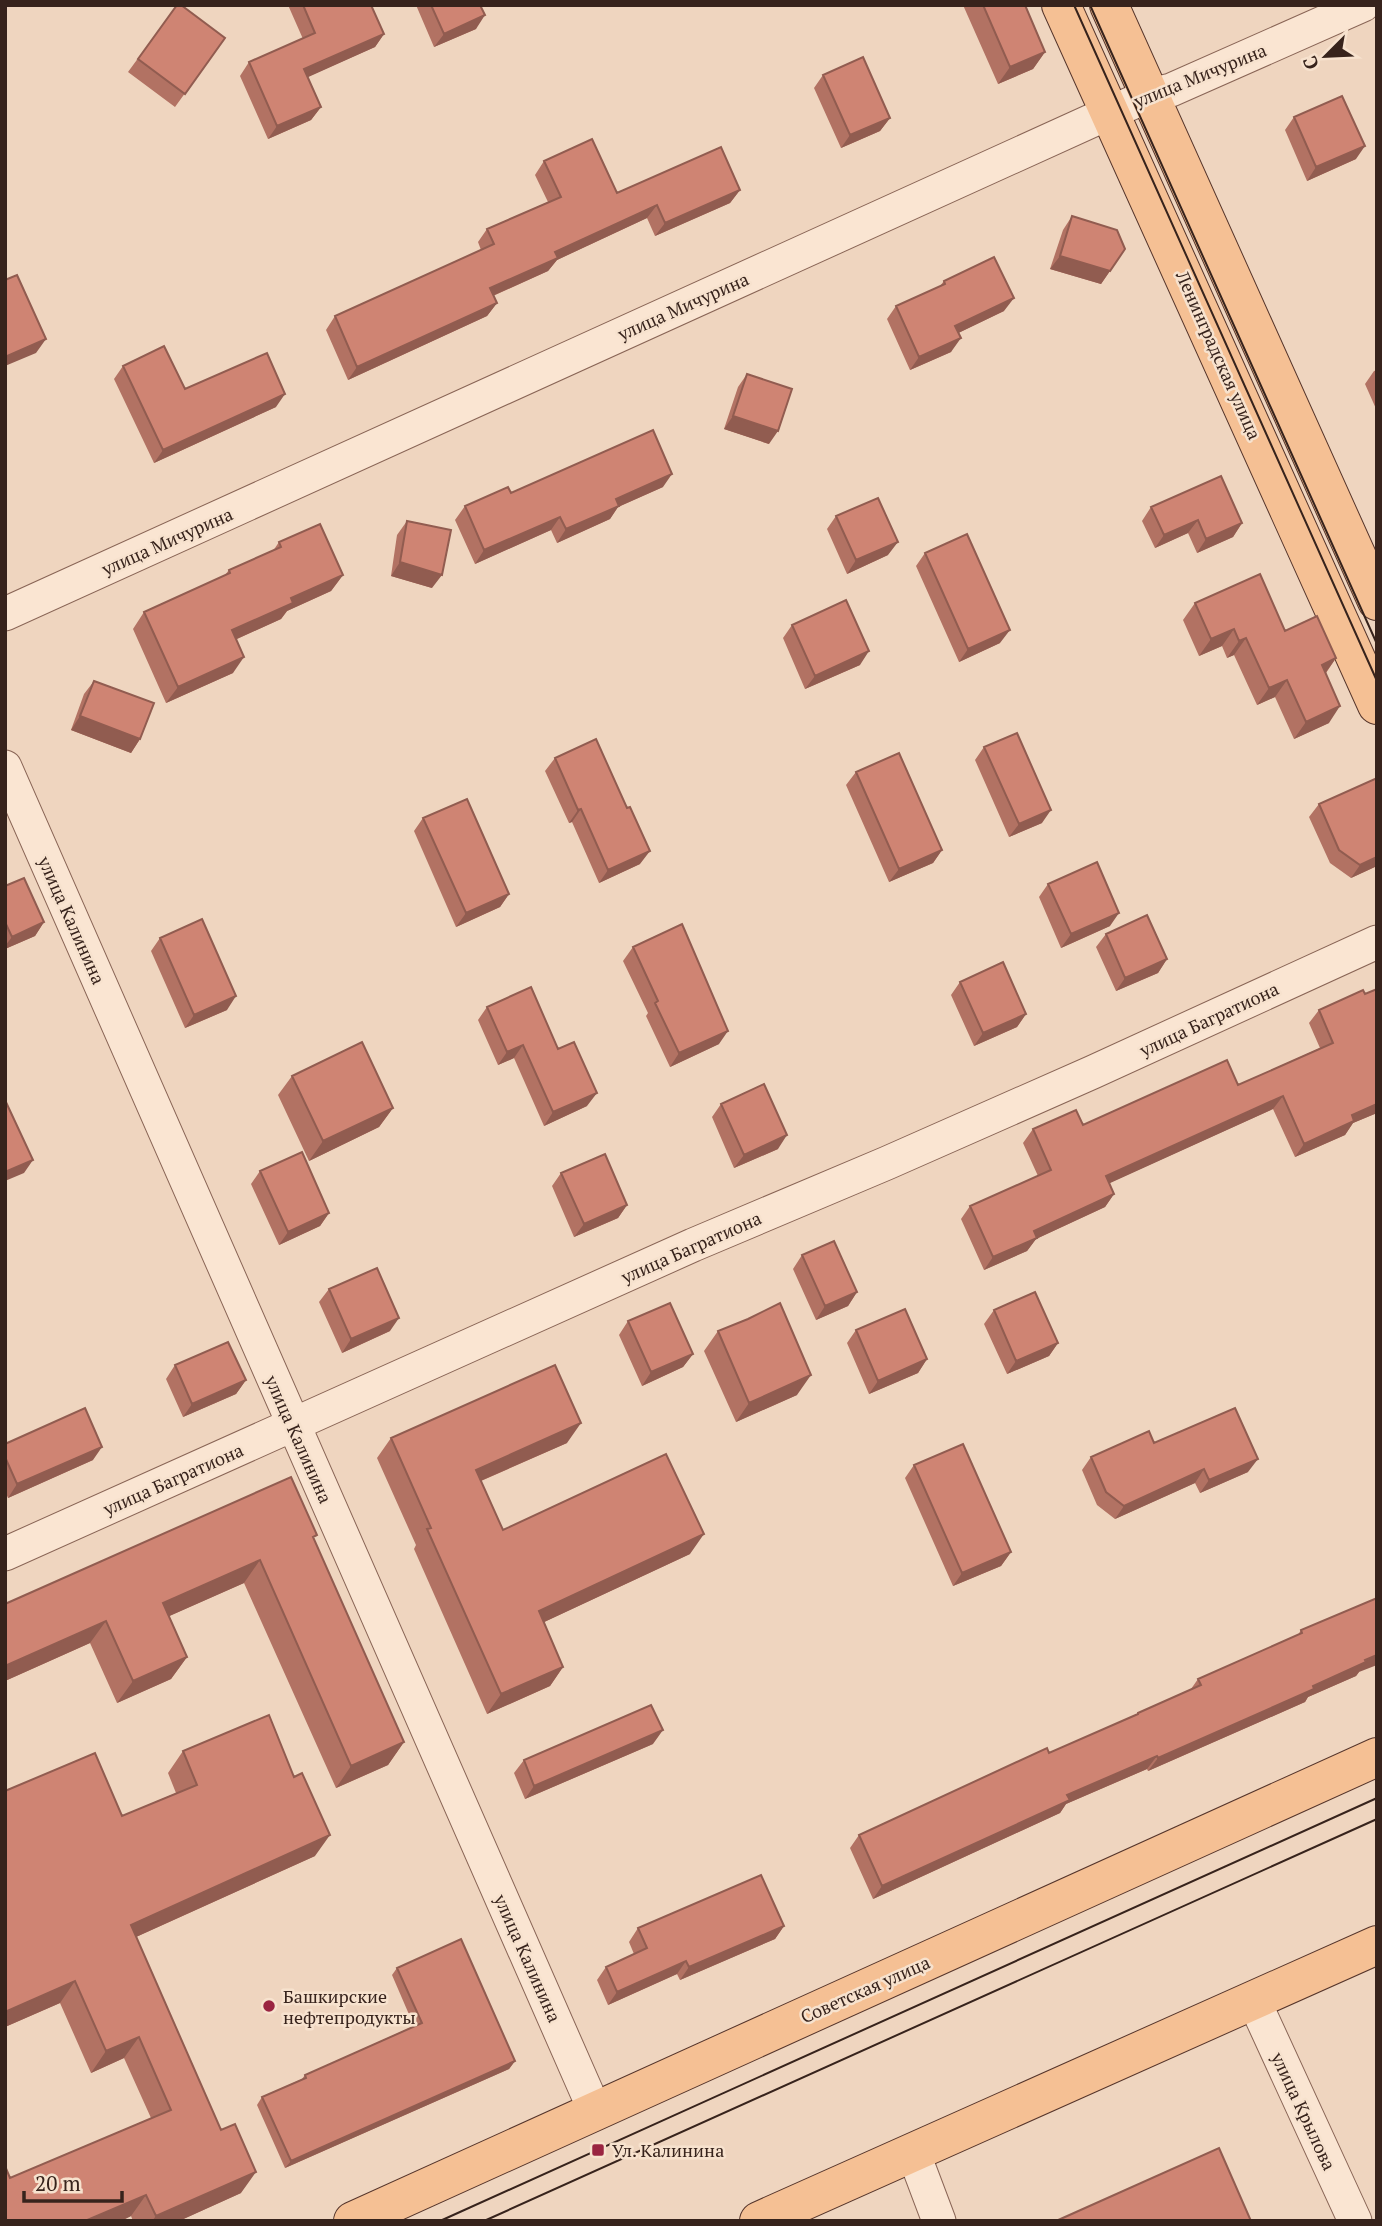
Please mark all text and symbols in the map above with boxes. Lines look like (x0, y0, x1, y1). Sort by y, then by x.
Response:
north arrow (1291, 21, 1361, 91)
street label: улица Мичурина (1129, 37, 1270, 113)
text: С (1296, 52, 1324, 74)
street label: улица Мичурина (613, 266, 752, 346)
street label: Ленинградская улица (1171, 266, 1267, 443)
street label: улица Мичурина (97, 501, 236, 581)
street label: улица Калинина (33, 851, 111, 988)
street label: улица Багратиона (1135, 976, 1282, 1062)
street label: улица Багратиона (616, 1205, 765, 1289)
street label: улица Калинина (260, 1370, 338, 1507)
street label: улица Багратиона (98, 1437, 247, 1521)
street label: улица Калинина (489, 1889, 567, 2026)
street label: Советская улица (796, 1950, 934, 2028)
place label: Башкирские нефтепродукты (283, 1984, 416, 2029)
marker: Башкирские нефтепродукты (261, 1998, 277, 2014)
street label: улица Крылова (1266, 2047, 1342, 2174)
place label: Ул. Калинина (612, 2138, 724, 2162)
marker: Ул. Калинина (590, 2142, 606, 2158)
scale bar (24, 2160, 122, 2204)
text: 20 m (35, 2169, 81, 2197)

